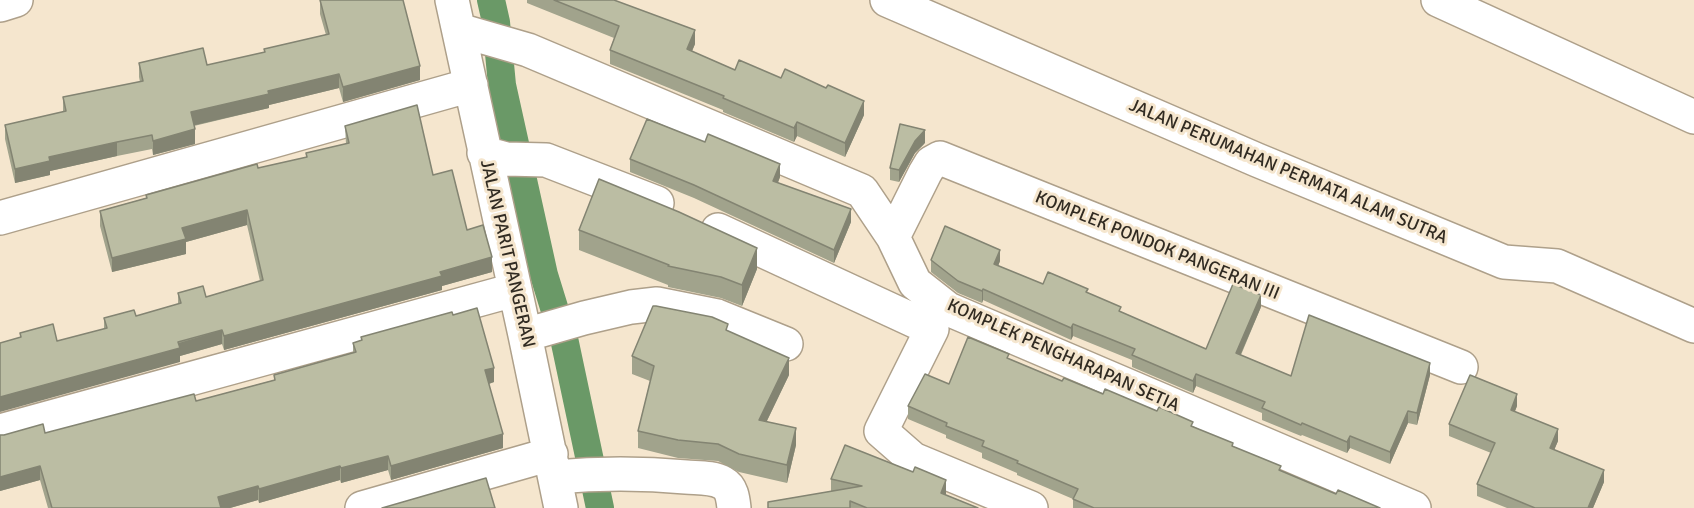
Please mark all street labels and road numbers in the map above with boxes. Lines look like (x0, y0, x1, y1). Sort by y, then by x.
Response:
street label: JALAN PERUMAHAN PERMATA ALAM SUTRA (1126, 95, 1450, 249)
street label: JALAN PARIT PANGERAN (475, 158, 539, 350)
street label: KOMPLEK PONDOK PANGERAN III (1032, 187, 1282, 305)
street label: KOMPLEK PENGHARAPAN SETIA (943, 295, 1183, 417)

